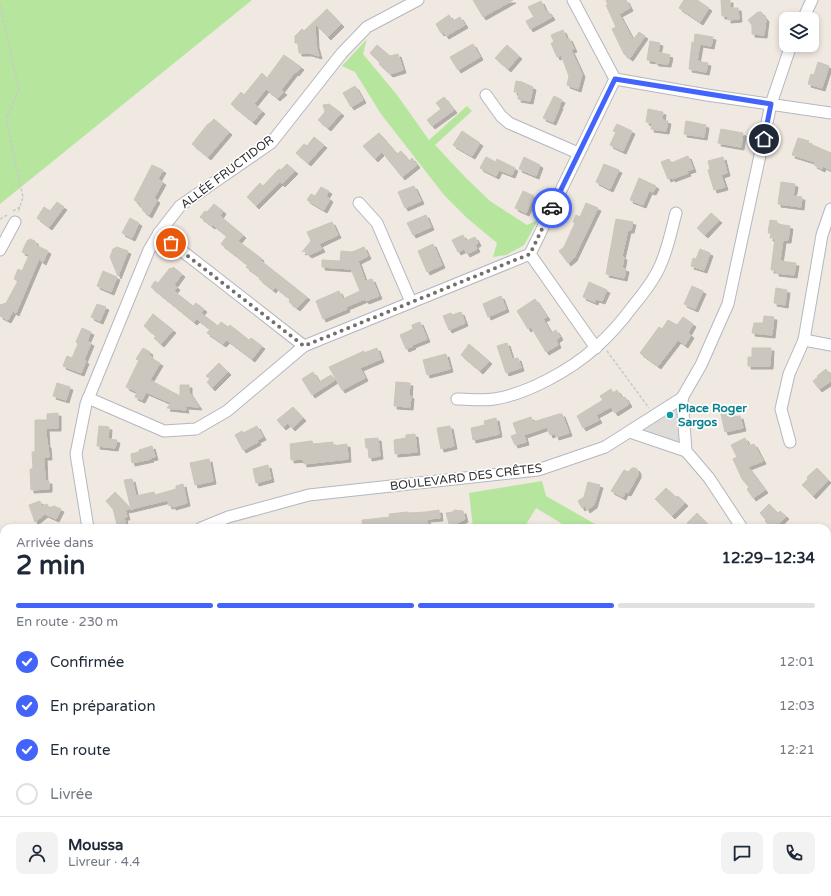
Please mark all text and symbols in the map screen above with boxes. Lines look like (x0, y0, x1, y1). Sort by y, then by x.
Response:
map controls (779, 12, 819, 52)
button: layers (779, 12, 819, 52)
pin (747, 122, 781, 156)
icon: home (753, 128, 775, 150)
street label: ALLÉE FRUCTIDOR (178, 133, 276, 211)
courier (532, 188, 572, 228)
icon: car (541, 197, 563, 219)
pin (154, 226, 188, 260)
icon: bag (160, 232, 182, 254)
place label: Place Roger Sargos (678, 401, 747, 430)
marker: Place Roger Sargos (665, 410, 675, 420)
street label: BOULEVARD DES CRÊTES (389, 461, 543, 493)
text: Arrivée dans (16, 535, 93, 551)
text: 12:29–12:34 (722, 549, 815, 567)
text: 2 min (16, 550, 85, 581)
text: En route · 230 m (16, 614, 118, 630)
icon: check (16, 651, 38, 673)
text: Confirmée (50, 653, 124, 671)
text: 12:01 (779, 654, 815, 670)
icon: check (16, 695, 38, 717)
text: En préparation (50, 697, 156, 715)
text: 12:03 (779, 698, 815, 714)
icon: check (16, 739, 38, 761)
text: En route (50, 741, 110, 759)
text: 12:21 (779, 742, 815, 758)
text: Livrée (50, 785, 93, 803)
button: person (16, 832, 58, 874)
button: chat (721, 832, 763, 874)
button: phone (773, 832, 815, 874)
text: Moussa (68, 836, 123, 854)
text: Livreur · 4.4 (68, 854, 140, 870)

